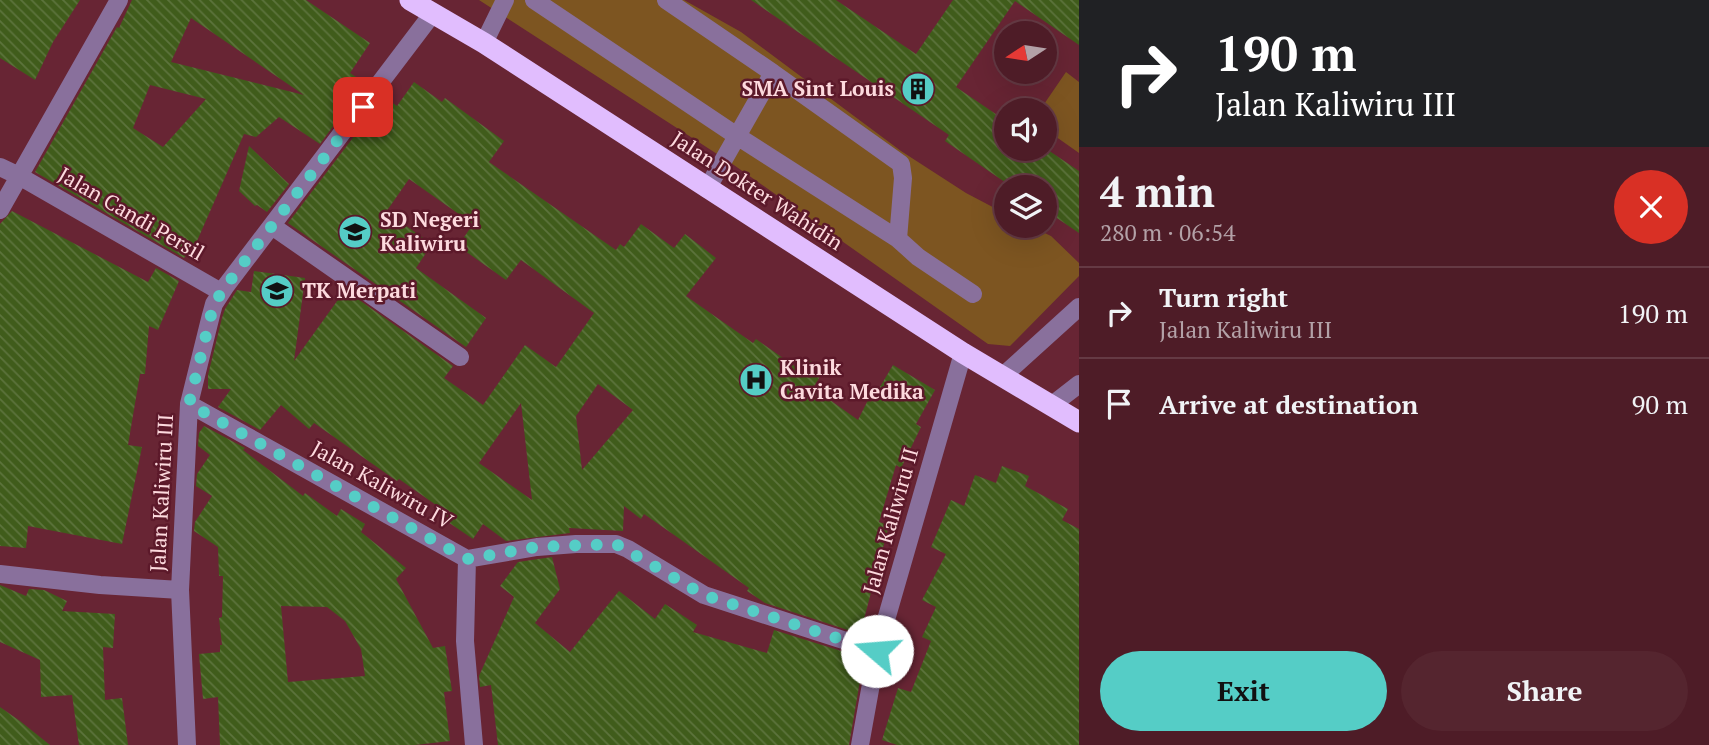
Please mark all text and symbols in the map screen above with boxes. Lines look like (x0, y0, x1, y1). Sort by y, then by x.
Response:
text: 190 m (1215, 20, 1357, 85)
north arrow (994, 21, 1057, 84)
map controls (994, 21, 1057, 238)
icon: right (1100, 28, 1191, 119)
building icon: SMA Sint Louis (899, 70, 937, 108)
place label: SMA Sint Louis (741, 74, 894, 102)
pin (333, 77, 393, 137)
text: Jalan Kaliwiru III (1215, 83, 1456, 125)
icon: arrive (344, 88, 382, 126)
button: sound (994, 98, 1057, 161)
street label: Jalan Dokter Wahidin (666, 124, 849, 256)
street label: Jalan Candi Persil (53, 160, 210, 266)
text: 4 min (1100, 163, 1215, 219)
button: close (1614, 170, 1688, 244)
button: layers (994, 175, 1057, 238)
place label: SD Negeri Kaliwiru (380, 205, 479, 257)
school or university icon: SD Negeri Kaliwiru (336, 213, 374, 251)
text: 280 m · 06:54 (1100, 217, 1235, 248)
school or university icon: TK Merpati (258, 272, 296, 310)
place label: TK Merpati (302, 276, 416, 304)
text: Turn right (1159, 280, 1288, 314)
icon: right (1100, 294, 1138, 332)
text: 190 m (1618, 296, 1688, 330)
text: Jalan Kaliwiru III (1159, 314, 1332, 345)
place label: Klinik Cavita Medika (780, 353, 924, 405)
hospital icon: Klinik Cavita Medika (737, 361, 775, 399)
icon: arrive (1100, 385, 1138, 423)
text: Arrive at destination (1159, 387, 1418, 421)
text: 90 m (1632, 387, 1688, 421)
street label: Jalan Kaliwiru III (143, 413, 179, 573)
street label: Jalan Kaliwiru IV (307, 434, 459, 535)
street label: Jalan Kaliwiru II (856, 444, 924, 597)
position arrow (840, 614, 914, 688)
button: Exit (1100, 651, 1387, 731)
button: Share (1401, 651, 1688, 731)

